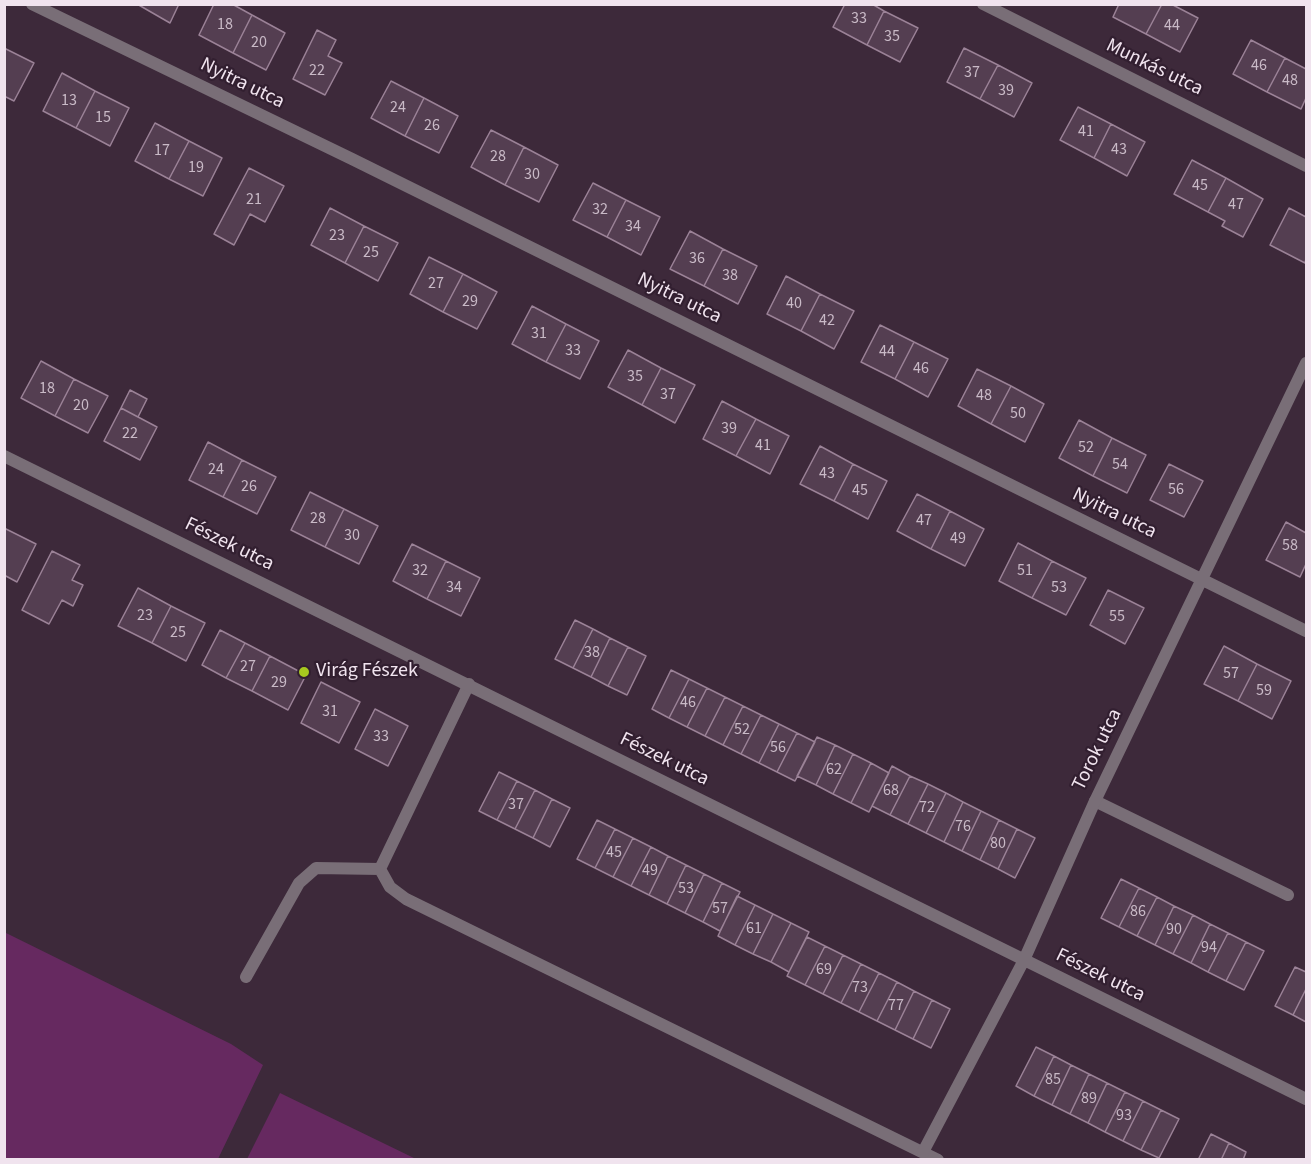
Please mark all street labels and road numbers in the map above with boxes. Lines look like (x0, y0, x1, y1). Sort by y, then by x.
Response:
street label: Munkás utca (1102, 34, 1206, 102)
street label: Nyitra utca (196, 53, 288, 115)
street label: Nyitra utca (633, 268, 725, 330)
street label: Nyitra utca (1068, 483, 1160, 545)
street label: Fészek utca (180, 513, 278, 577)
street label: Torok utca (1068, 705, 1128, 795)
street label: Fészek utca (615, 728, 713, 792)
street label: Fészek utca (1051, 944, 1149, 1008)

